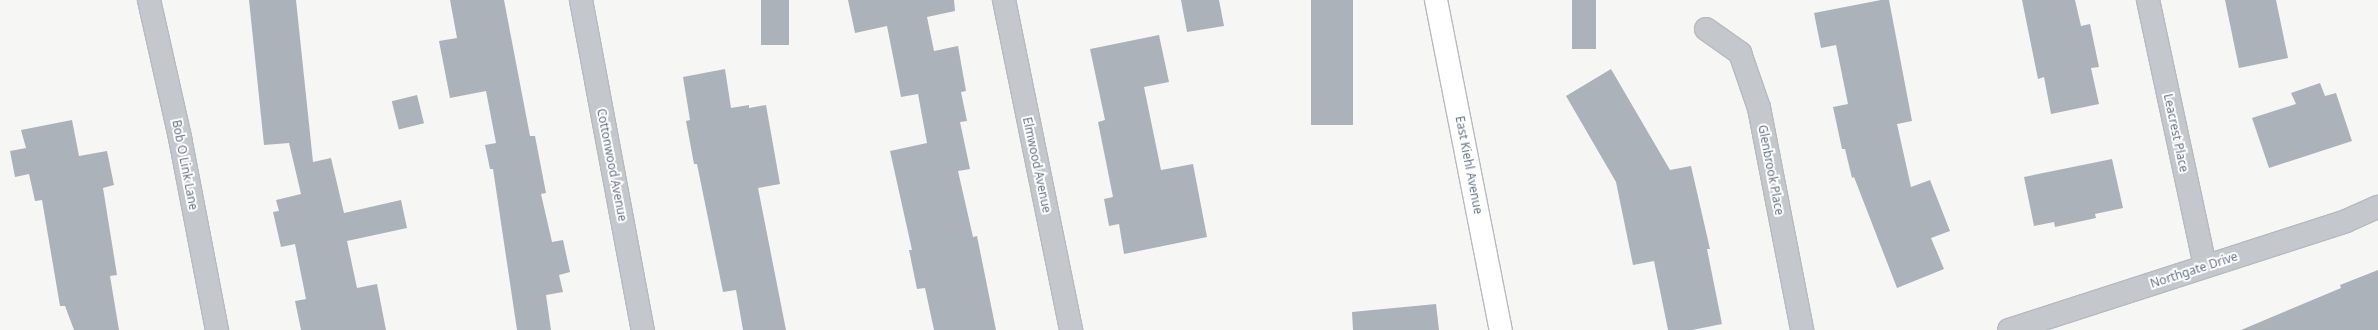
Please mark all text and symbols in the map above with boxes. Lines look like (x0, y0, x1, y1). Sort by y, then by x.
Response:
street label: Leacrest Place (2161, 92, 2191, 174)
street label: Cottonwood Avenue (594, 107, 630, 223)
street label: East Kiehl Avenue (1452, 115, 1486, 215)
street label: Elmwood Avenue (1020, 116, 1054, 214)
street label: Bob O Link Lane (169, 119, 201, 211)
street label: Glenbrook Place (1755, 124, 1787, 216)
street label: Northgate Drive (2148, 249, 2240, 291)

